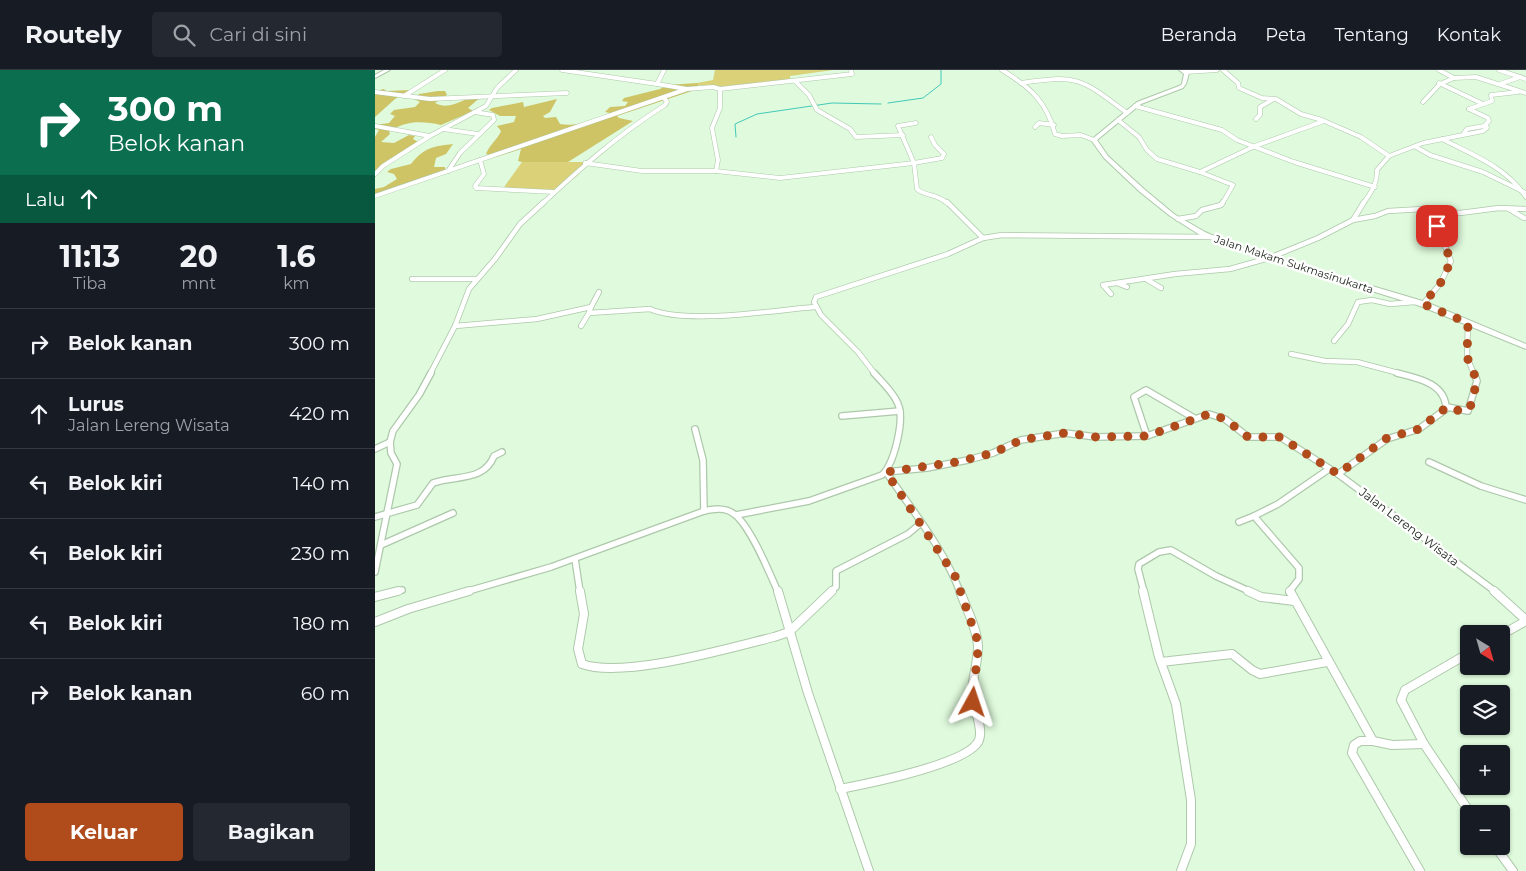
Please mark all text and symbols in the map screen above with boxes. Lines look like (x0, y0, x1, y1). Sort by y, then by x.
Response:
search box (152, 12, 502, 57)
text: Routely (25, 20, 122, 49)
icon: search (170, 21, 198, 49)
text: Cari di sini (210, 23, 307, 46)
text: Beranda (1161, 24, 1237, 46)
text: Peta (1265, 24, 1306, 46)
text: Tentang (1334, 24, 1409, 46)
text: Kontak (1437, 24, 1501, 46)
text: 300 m (108, 87, 223, 130)
icon: right (25, 90, 90, 155)
text: Belok kanan (108, 130, 245, 157)
icon: ahead (75, 185, 103, 213)
text: Lalu (25, 188, 65, 211)
pin (1416, 205, 1458, 247)
icon: arrive (1423, 212, 1451, 240)
street label: Jalan Makam Sukmasinukarta (1212, 231, 1375, 296)
text: 11:13 (59, 238, 120, 275)
text: 20 (180, 238, 218, 275)
text: 1.6 (277, 238, 316, 275)
text: Tiba (73, 274, 107, 293)
text: mnt (182, 274, 216, 293)
text: km (283, 274, 310, 293)
icon: right (25, 330, 53, 358)
text: Belok kanan (68, 332, 192, 355)
text: 300 m (289, 332, 350, 355)
text: Lurus (68, 393, 124, 416)
icon: ahead (25, 400, 53, 428)
text: 420 m (289, 402, 350, 425)
text: Jalan Lereng Wisata (68, 416, 230, 435)
icon: left (25, 470, 53, 498)
text: Belok kiri (68, 472, 163, 495)
text: 140 m (293, 472, 350, 495)
street label: Jalan Lereng Wisata (1356, 484, 1462, 569)
icon: left (25, 540, 53, 568)
text: Belok kiri (68, 542, 163, 565)
text: 230 m (291, 542, 350, 565)
icon: left (25, 610, 53, 638)
text: Belok kiri (68, 612, 163, 635)
text: 180 m (293, 612, 350, 635)
north arrow (1460, 625, 1510, 675)
map controls (1460, 625, 1510, 855)
position arrow (946, 675, 998, 727)
icon: right (25, 680, 53, 708)
text: Belok kanan (68, 682, 192, 705)
text: 60 m (301, 682, 350, 705)
button: layers (1460, 685, 1510, 735)
button: + (1460, 745, 1510, 795)
button: Keluar (25, 803, 183, 861)
button: Bagikan (193, 803, 350, 861)
button: − (1460, 805, 1510, 855)

